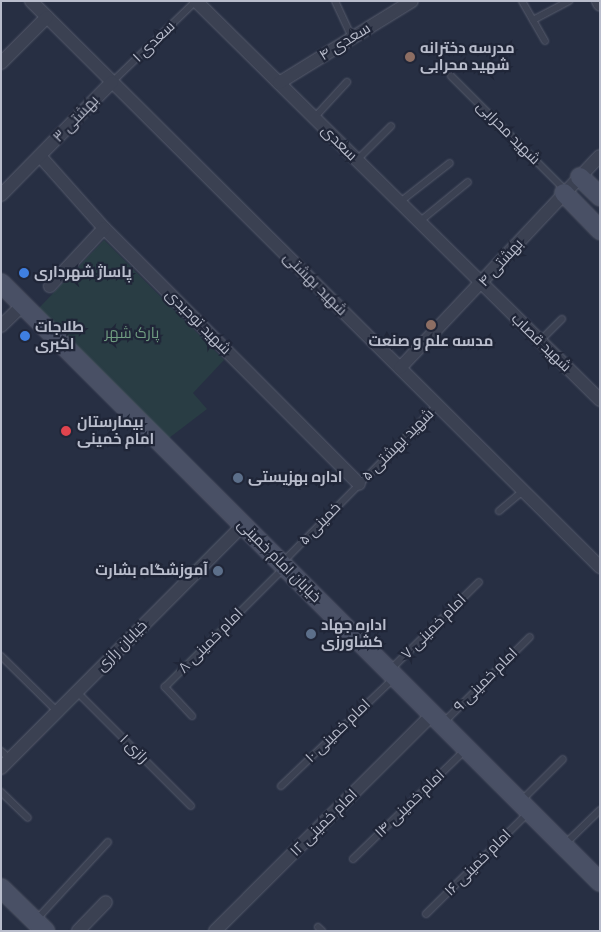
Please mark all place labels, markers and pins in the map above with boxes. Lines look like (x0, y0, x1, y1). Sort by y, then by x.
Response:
place label: مدرسه دخترانه شهید محرابی (420, 39, 515, 74)
marker: مدرسه دخترانه شهید محرابی (404, 51, 416, 63)
place label: پاساژ شهرداری (34, 264, 132, 282)
marker: پاساژ شهرداری (18, 267, 30, 279)
place label: طلاجات اکبری (35, 318, 84, 353)
marker: مدسه علم و صنعت (425, 319, 437, 331)
marker: طلاجات اکبری (19, 330, 31, 342)
place label: مدسه علم و صنعت (369, 333, 493, 351)
place label: بیمارستان امام خمینی (77, 413, 154, 448)
marker: بیمارستان امام خمینی (59, 424, 73, 438)
place label: اداره بهزیستی (248, 469, 342, 487)
marker: اداره بهزیستی (232, 472, 244, 484)
place label: آموزشگاه بشارت (95, 562, 208, 580)
marker: آموزشگاه بشارت (212, 565, 224, 577)
place label: اداره جهاد کشاورزی (321, 616, 387, 651)
marker: اداره جهاد کشاورزی (305, 628, 317, 640)

